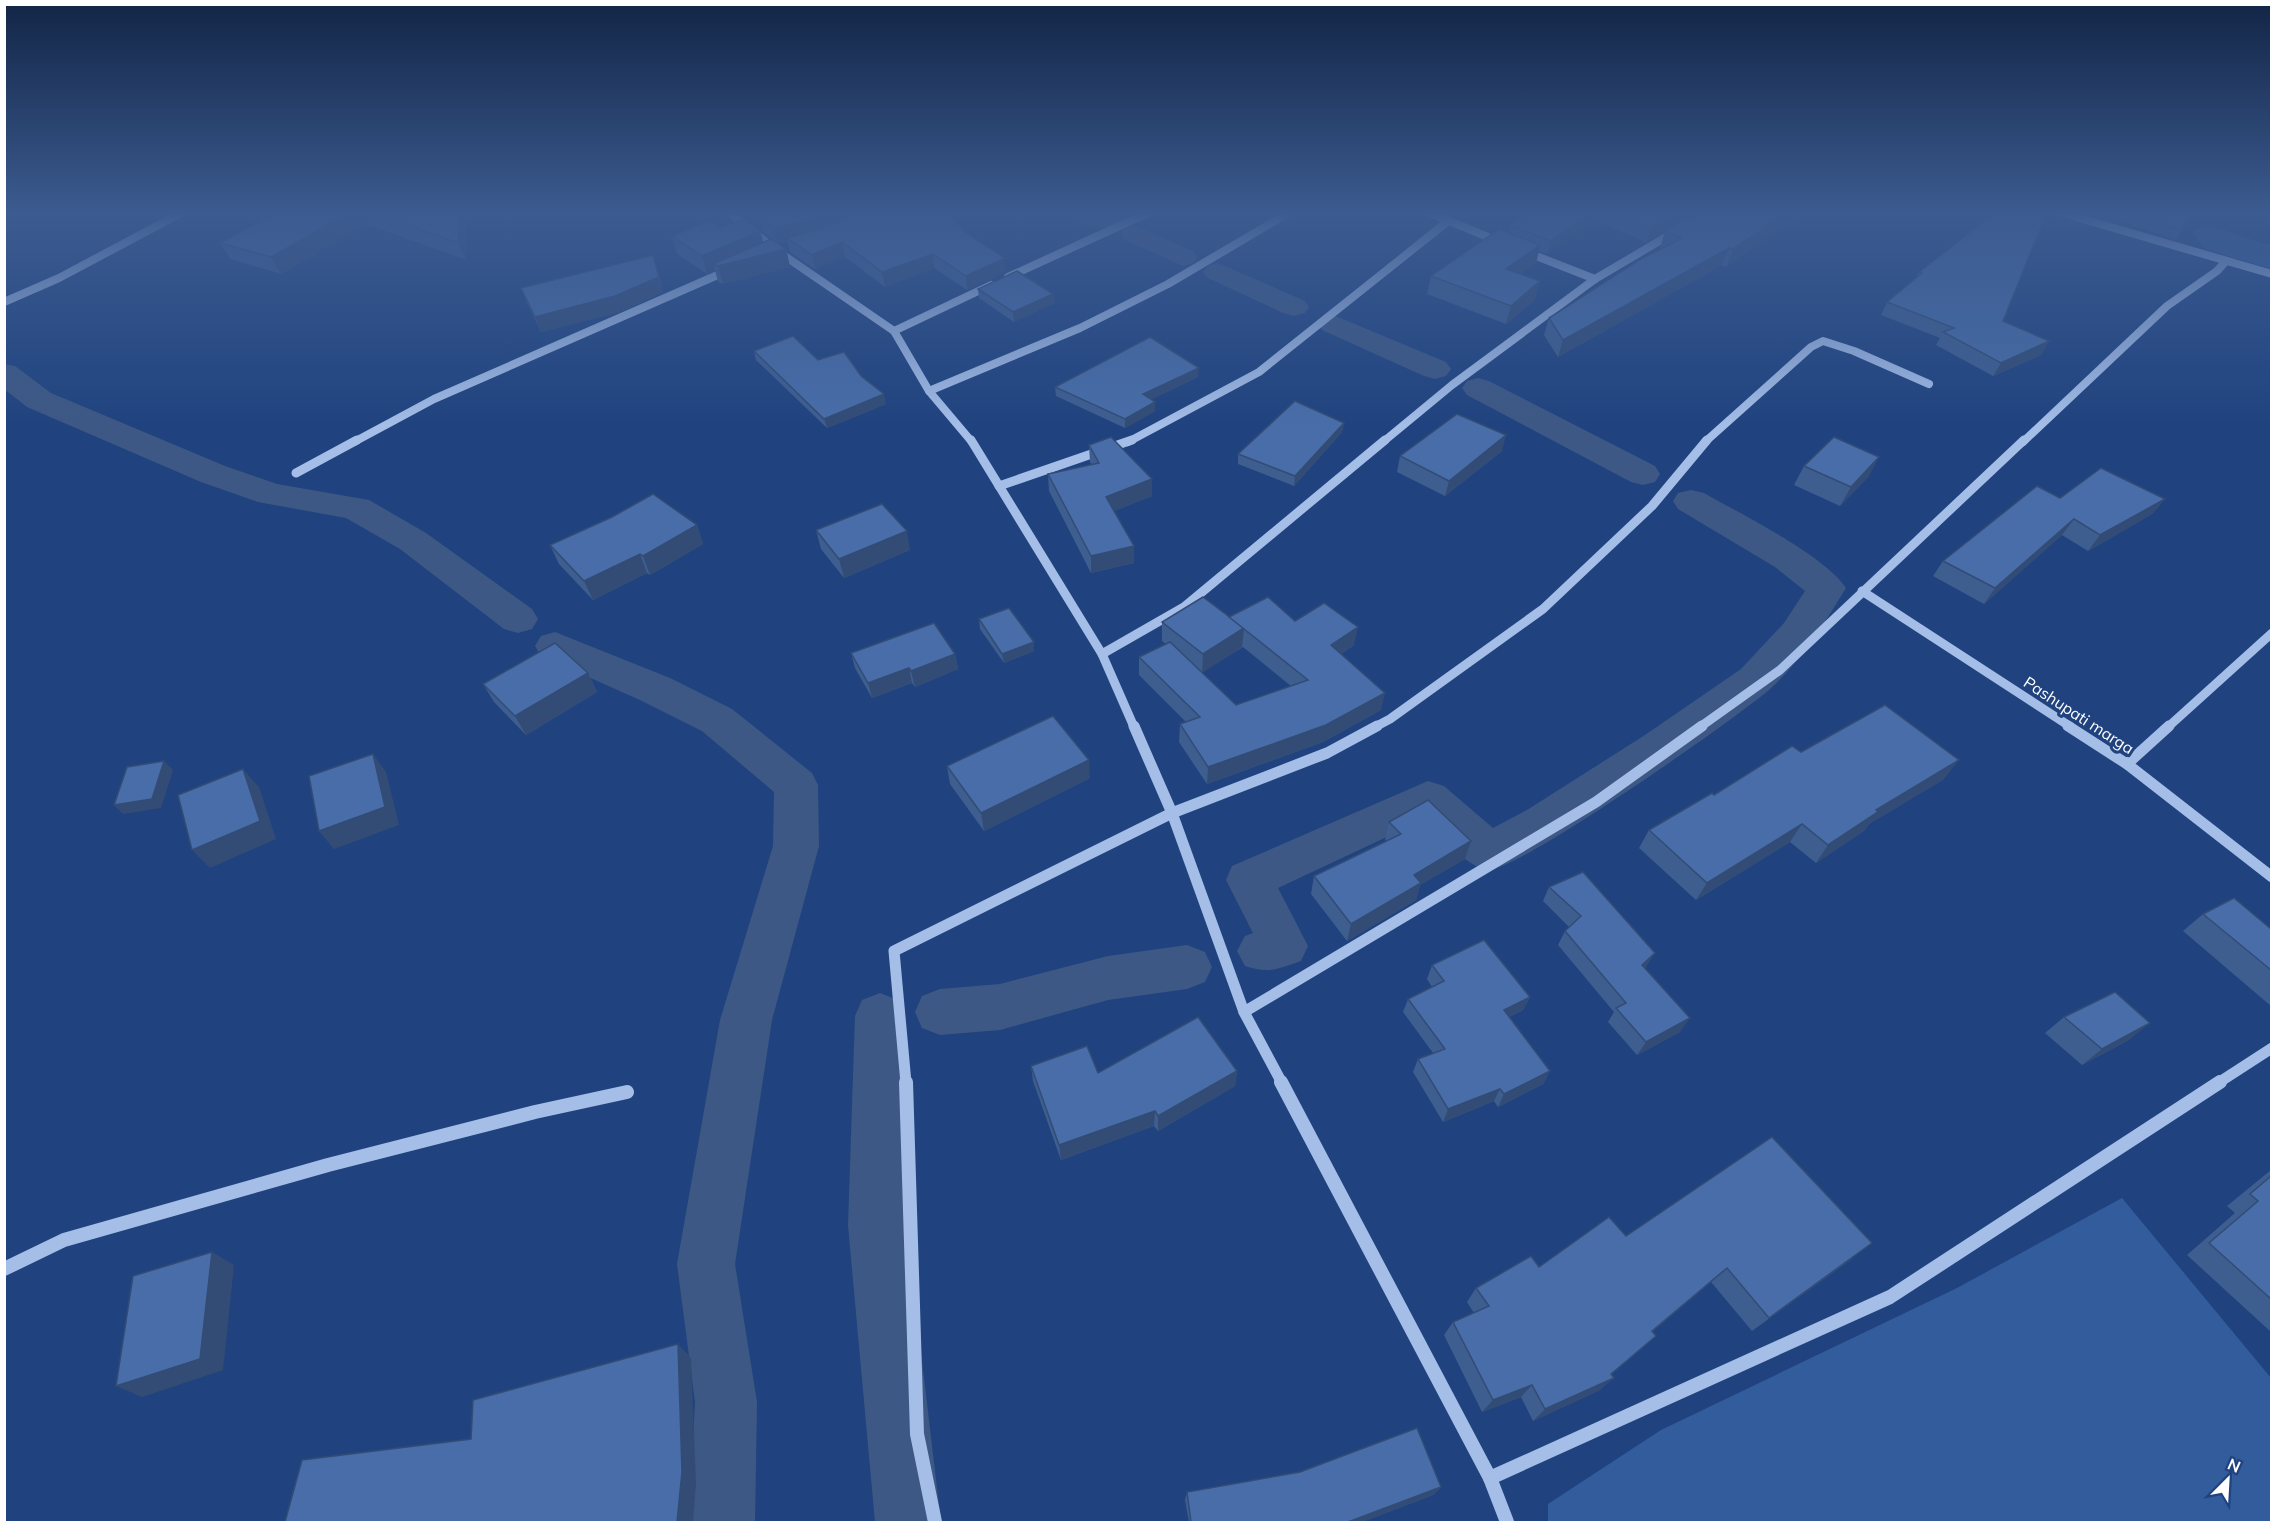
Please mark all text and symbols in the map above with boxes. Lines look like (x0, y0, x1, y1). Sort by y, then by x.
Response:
street label: Pashupati marga (2020, 672, 2138, 758)
north arrow (2198, 1449, 2258, 1509)
text: N (2225, 1454, 2244, 1477)

